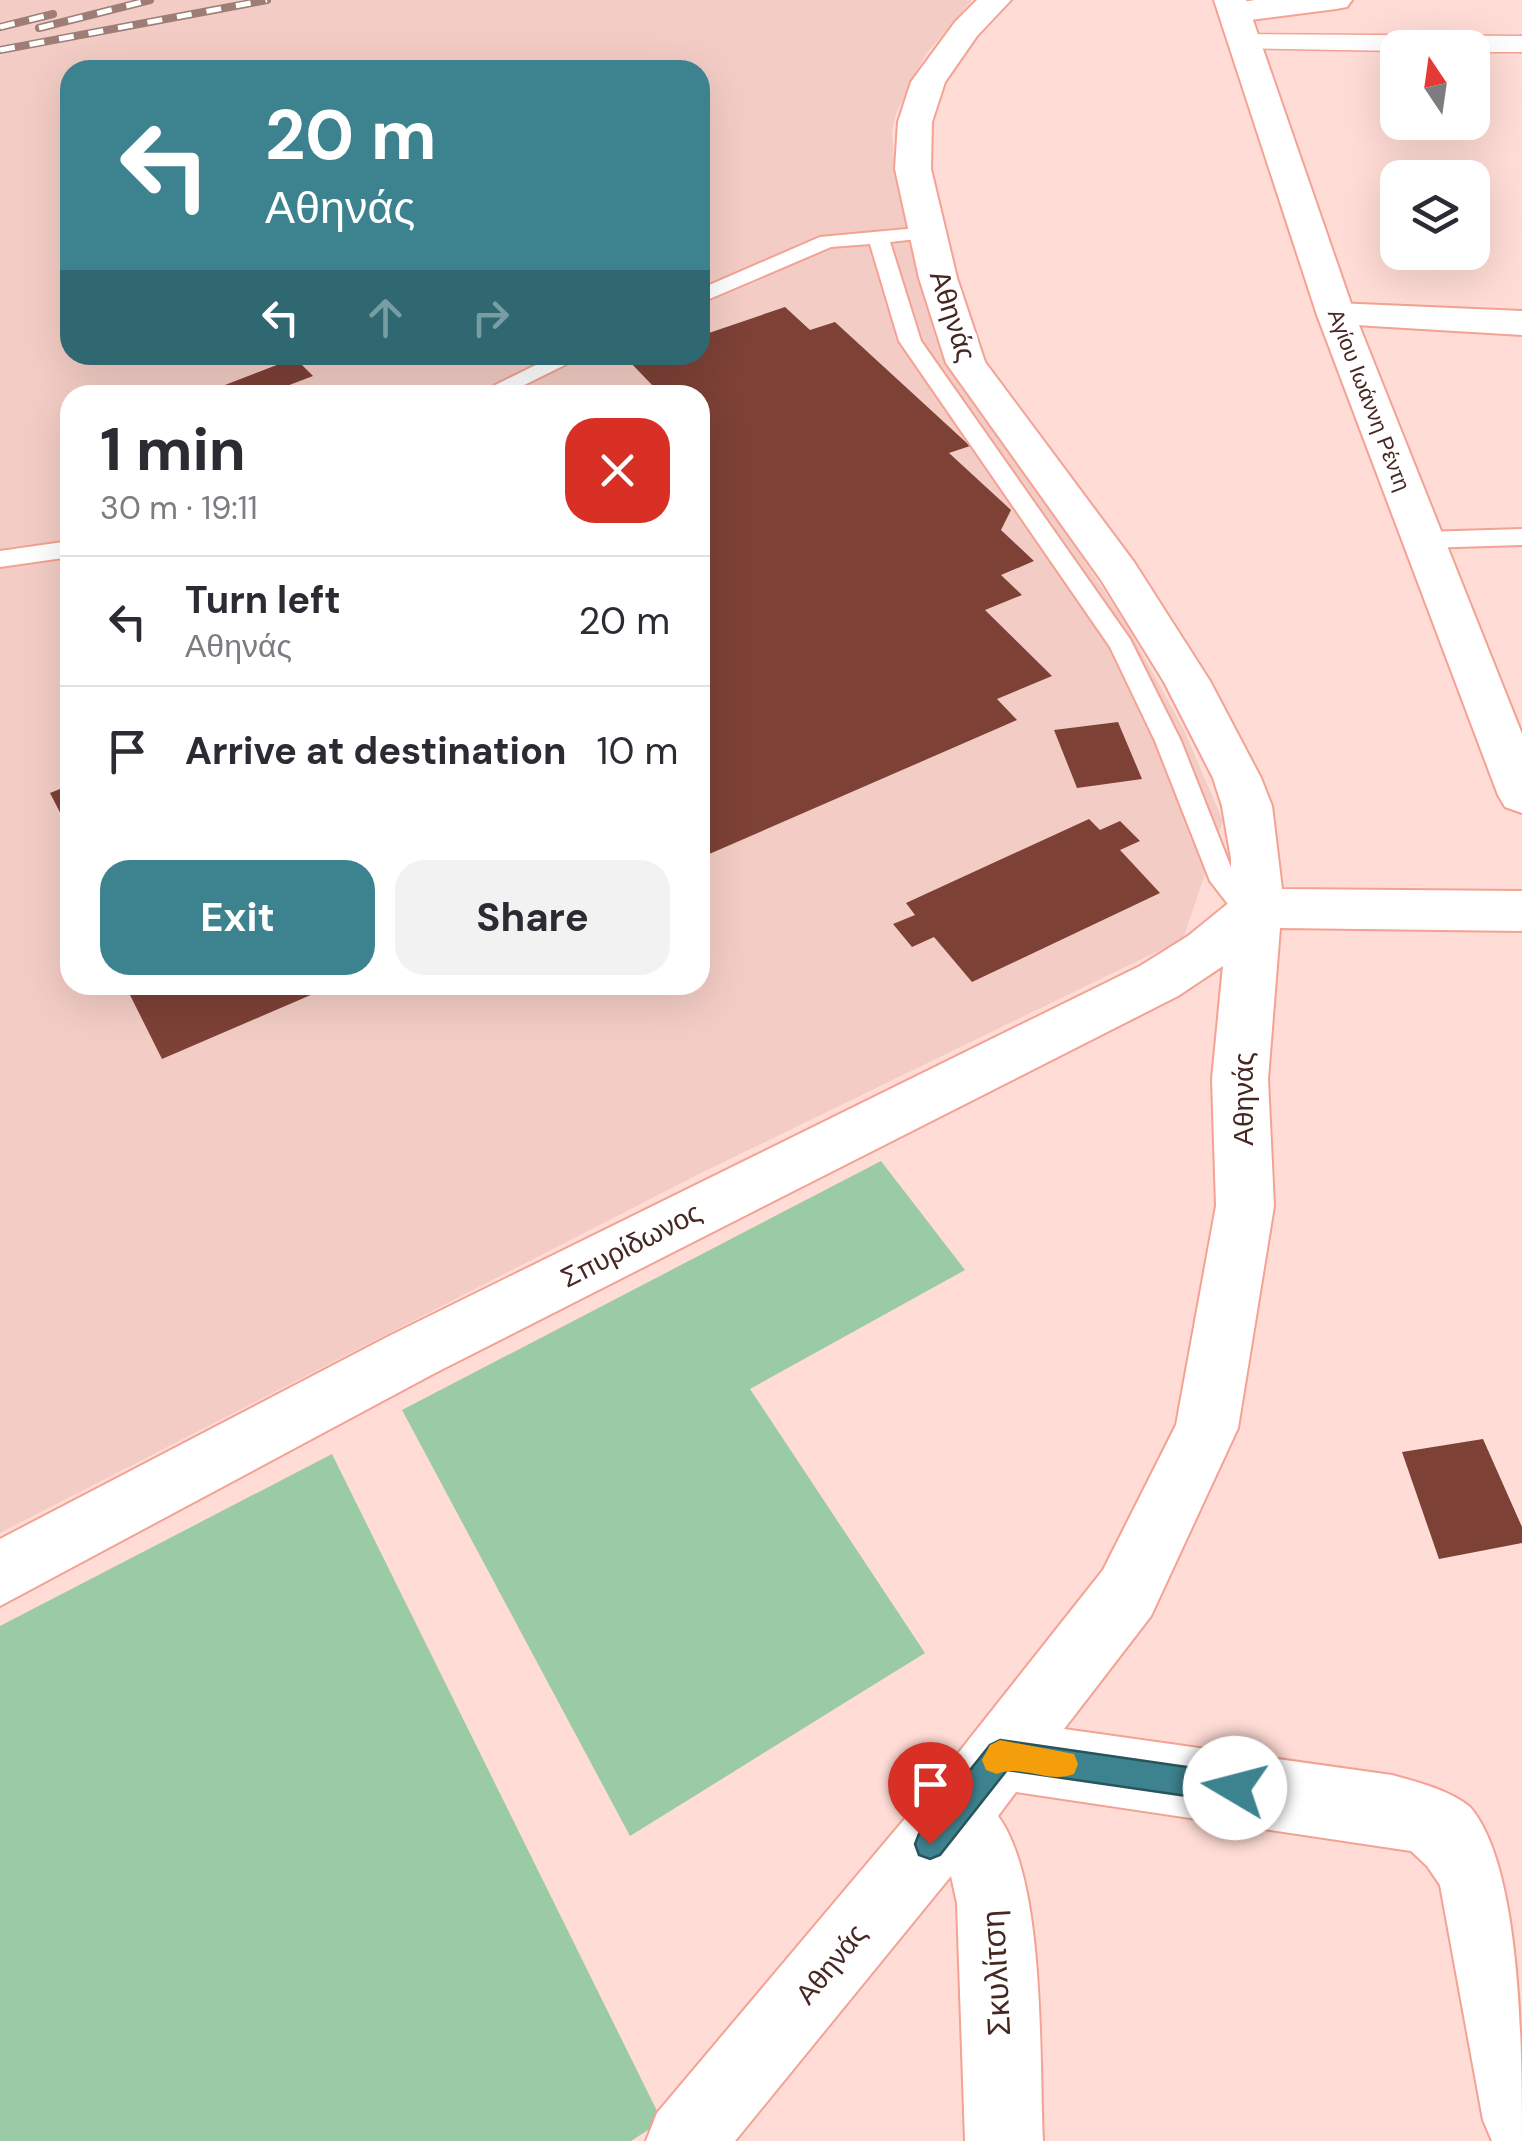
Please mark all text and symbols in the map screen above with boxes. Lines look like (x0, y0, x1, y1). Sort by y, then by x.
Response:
north arrow (1380, 30, 1490, 140)
map controls (1380, 30, 1490, 270)
text: 20 m (265, 90, 437, 181)
icon: left (100, 100, 230, 230)
button: layers (1380, 160, 1490, 270)
text: Αθηνάς (265, 178, 415, 237)
street label: Αθηνάς (921, 266, 985, 366)
icon: left (253, 290, 308, 345)
icon: ahead (358, 290, 413, 345)
icon: right (463, 290, 518, 345)
street label: Αγίου Ιωάννη Ρέντη (1321, 305, 1417, 495)
text: 1 min (100, 410, 246, 489)
button: close (565, 418, 670, 523)
text: 30 m · 19:11 (100, 487, 258, 529)
text: Turn left (185, 575, 341, 625)
icon: left (100, 594, 155, 649)
text: 20 m (579, 596, 670, 646)
text: Αθηνάς (185, 625, 292, 667)
icon: arrive (100, 724, 155, 779)
text: Arrive at destination (185, 726, 567, 776)
text: 10 m (597, 726, 678, 776)
button: Exit (100, 860, 375, 975)
button: Share (395, 860, 670, 975)
street label: Αθηνάς (1225, 1052, 1262, 1146)
street label: Σπυρίδωνος (554, 1194, 708, 1296)
position arrow (1183, 1736, 1287, 1840)
pin (888, 1742, 973, 1845)
icon: arrive (903, 1757, 958, 1812)
street label: Σκυλίτση (972, 1909, 1020, 2037)
street label: Αθηνάς (787, 1916, 875, 2012)

